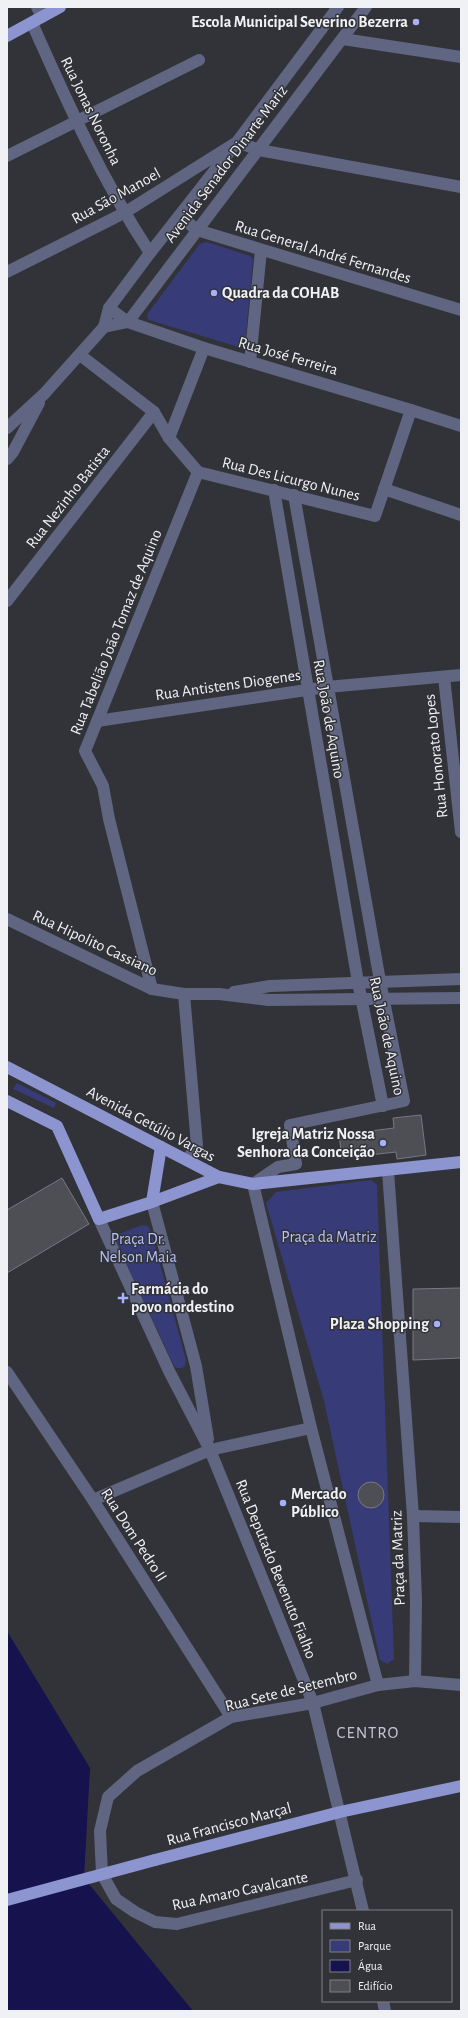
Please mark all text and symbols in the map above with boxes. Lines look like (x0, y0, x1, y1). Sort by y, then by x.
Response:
place label: Escola Municipal Severino Bezerra (191, 14, 408, 30)
marker: Escola Municipal Severino Bezerra (411, 17, 421, 27)
street label: Rua Jonas Noronha (58, 54, 124, 168)
street label: Avenida Senador Dinarte Mariz (162, 82, 291, 246)
street label: Rua São Manoel (69, 165, 163, 227)
street label: Rua General André Fernandes (233, 218, 413, 286)
place label: Quadra da COHAB (222, 285, 339, 302)
marker: Quadra da COHAB (209, 288, 219, 298)
street label: Rua José Ferreira (236, 334, 340, 378)
street label: Rua Nezinho Batista (23, 443, 113, 551)
street label: Rua Des Licurgo Nunes (220, 454, 362, 504)
street label: Rua Tabelião João Tomaz de Aquino (67, 527, 165, 737)
street label: Rua João de Aquino (311, 658, 347, 780)
street label: Rua Antistens Diogenes (154, 667, 302, 703)
street label: Rua Honorato Lopes (422, 693, 450, 819)
street label: Rua Hipolito Cassiano (30, 907, 160, 979)
street label: Rua João de Aquino (367, 975, 407, 1097)
street label: Avenida Getúlio Vargas (84, 1083, 218, 1165)
place label: Igreja Matriz Nossa Senhora da Conceição (237, 1126, 375, 1160)
marker: Igreja Matriz Nossa Senhora da Conceição (378, 1138, 388, 1148)
park label: Praça da Matriz (281, 1229, 377, 1245)
park label: Praça Dr. Nelson Maia (99, 1231, 177, 1265)
place label: Farmácia do povo nordestino (131, 1281, 234, 1315)
marker: Farmácia do povo nordestino (118, 1293, 128, 1303)
place label: Plaza Shopping (330, 1316, 430, 1332)
marker: Plaza Shopping (432, 1319, 442, 1329)
street label: Rua Deputado Bevenuto Fialho (233, 1477, 319, 1661)
street label: Rua Dom Pedro II (98, 1485, 170, 1585)
place label: Mercado Público (291, 1486, 347, 1520)
marker: Mercado Público (278, 1498, 288, 1508)
street label: Praça da Matriz (388, 1510, 408, 1606)
street label: Rua Sete de Setembro (223, 1666, 359, 1714)
district label: CENTRO (337, 1724, 399, 1741)
street label: Rua Francisco Marçal (165, 1800, 293, 1848)
street label: Rua Amaro Cavalcante (171, 1869, 309, 1913)
legend (322, 1910, 452, 2002)
text: Rua (358, 1920, 377, 1932)
text: Parque (358, 1940, 391, 1952)
text: Água (358, 1959, 383, 1972)
text: Edifício (358, 1980, 393, 1992)

